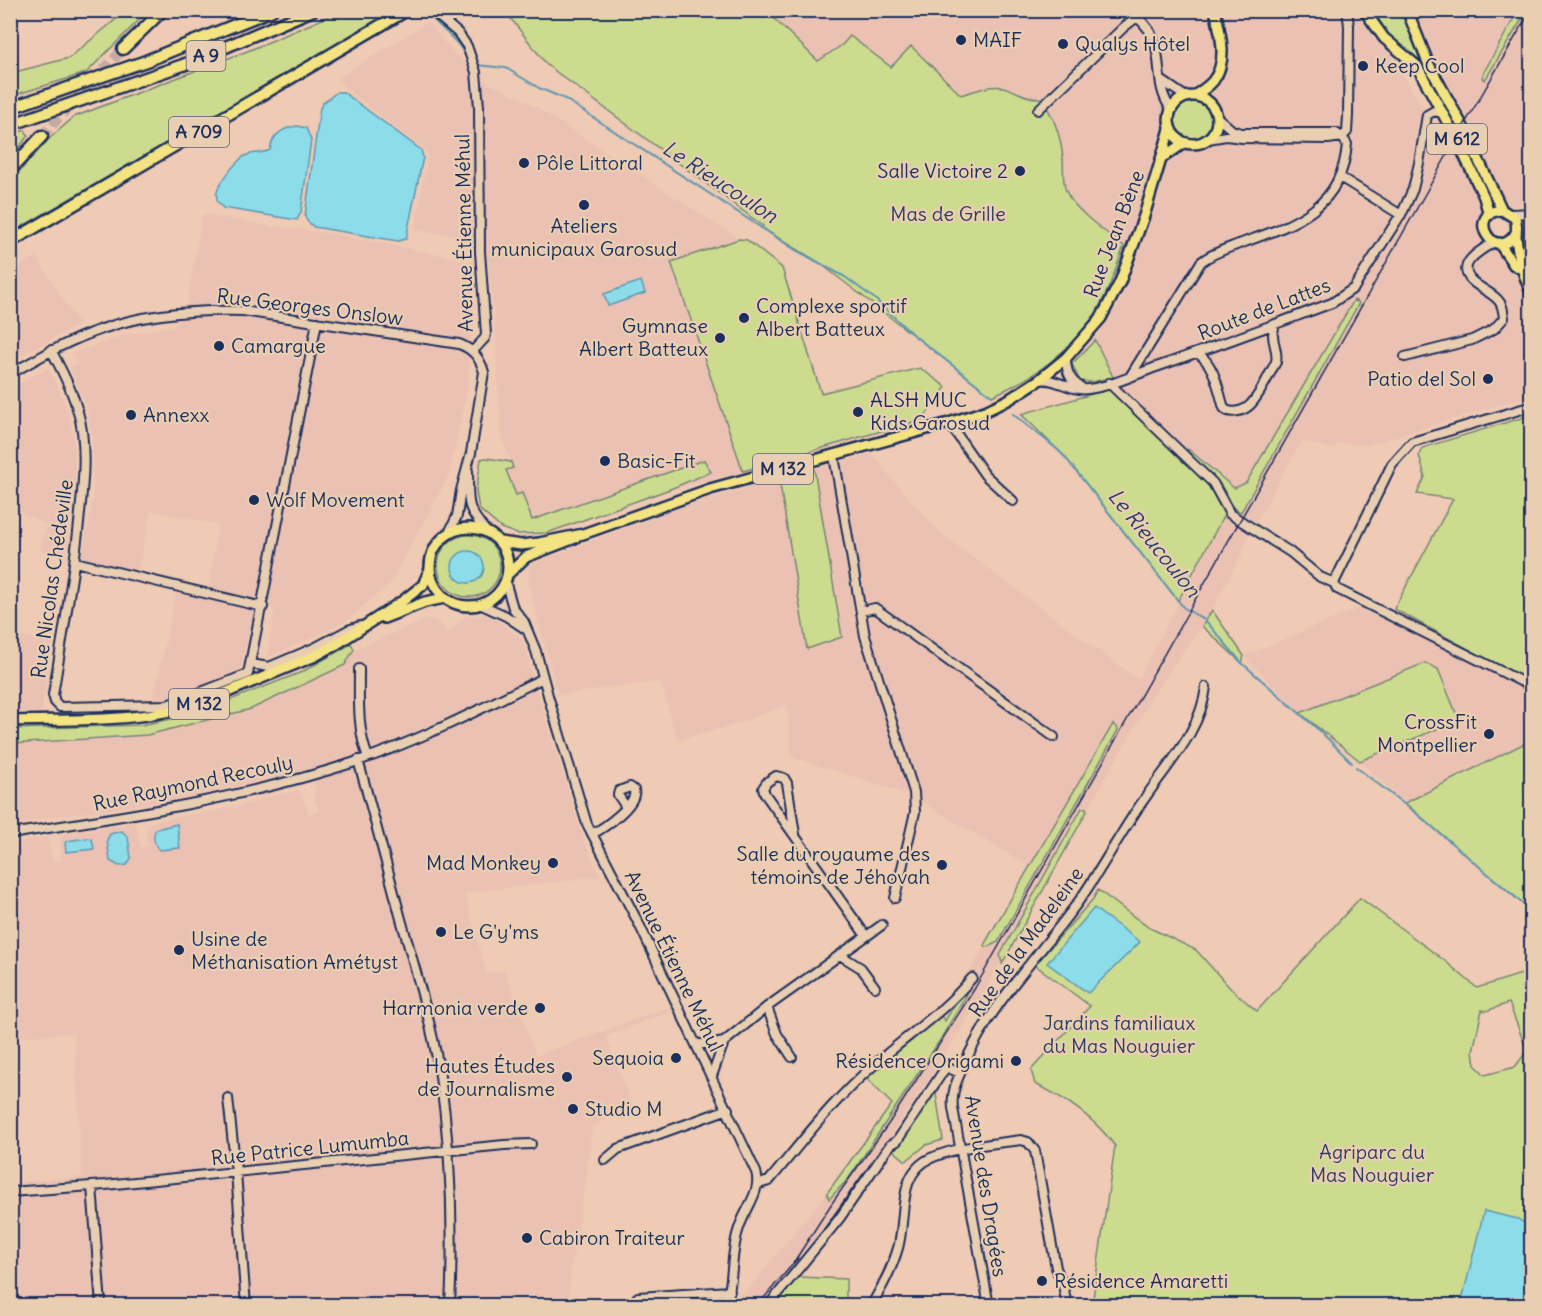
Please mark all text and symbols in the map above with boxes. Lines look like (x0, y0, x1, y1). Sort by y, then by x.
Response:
place label: MAIF (973, 27, 1022, 52)
place label: Qualys Hôtel (1075, 31, 1190, 56)
marker: MAIF (954, 33, 968, 47)
marker: Qualys Hôtel (1056, 37, 1070, 51)
road number: A 9 (186, 41, 226, 71)
place label: Keep Cool (1375, 53, 1465, 78)
marker: Keep Cool (1356, 59, 1370, 73)
road number: A 709 (169, 117, 229, 147)
road number: M 612 (1427, 124, 1487, 154)
street label: Avenue Étienne Méhul (449, 134, 478, 332)
water label: Le Rieucoulon (658, 134, 784, 229)
place label: Pôle Littoral (536, 150, 643, 175)
marker: Pôle Littoral (517, 156, 531, 170)
place label: Salle Victoire 2 (877, 158, 1008, 183)
marker: Salle Victoire 2 (1013, 164, 1027, 178)
street label: Rue Jean Bène (1078, 166, 1149, 301)
marker: Ateliers municipaux Garosud (577, 198, 591, 212)
park label: Mas de Grille (890, 201, 1006, 226)
place label: Ateliers municipaux Garosud (491, 213, 677, 261)
street label: Route de Lattes (1194, 272, 1334, 345)
street label: Rue Georges Onslow (215, 283, 405, 330)
place label: Complexe sportif Albert Batteux (756, 293, 907, 341)
marker: Complexe sportif Albert Batteux (737, 311, 751, 325)
place label: Gymnase Albert Batteux (579, 313, 708, 361)
marker: Gymnase Albert Batteux (713, 331, 727, 345)
place label: Camargue (231, 333, 326, 358)
marker: Camargue (212, 339, 226, 353)
place label: Patio del Sol (1367, 366, 1476, 391)
marker: Patio del Sol (1481, 372, 1495, 386)
place label: ALSH MUC Kids Garosud (870, 387, 990, 435)
place label: Annexx (143, 402, 210, 427)
marker: ALSH MUC Kids Garosud (851, 405, 865, 419)
marker: Annexx (124, 408, 138, 422)
place label: Basic-Fit (617, 448, 696, 473)
marker: Basic-Fit (598, 454, 612, 468)
road number: M 132 (753, 454, 813, 484)
street label: Rue Nicolas Chédeville (25, 478, 78, 680)
water label: Le Rieucoulon (1102, 483, 1207, 603)
place label: Wolf Movement (266, 487, 405, 512)
marker: Wolf Movement (247, 493, 261, 507)
road number: M 132 (169, 689, 229, 719)
place label: CrossFit Montpellier (1377, 709, 1477, 757)
marker: CrossFit Montpellier (1482, 727, 1496, 741)
street label: Rue Raymond Recouly (91, 749, 295, 816)
place label: Salle du royaume des témoins de Jéhovah (737, 841, 930, 889)
place label: Mad Monkey (426, 850, 541, 875)
marker: Mad Monkey (546, 856, 560, 870)
marker: Salle du royaume des témoins de Jéhovah (935, 858, 949, 872)
street label: Rue de la Madeleine (963, 862, 1088, 1022)
street label: Avenue Étienne Méhul (620, 866, 729, 1055)
place label: Le G'y'ms (453, 919, 539, 944)
marker: Le G'y'ms (434, 925, 448, 939)
place label: Usine de Méthanisation Amétyst (191, 926, 398, 974)
marker: Usine de Méthanisation Amétyst (172, 943, 186, 957)
place label: Harmonia verde (382, 995, 528, 1020)
marker: Harmonia verde (533, 1001, 547, 1015)
park label: Jardins familiaux du Mas Nouguier (1043, 1010, 1195, 1058)
place label: Sequoia (592, 1045, 664, 1070)
place label: Résidence Origami (835, 1048, 1004, 1073)
marker: Sequoia (669, 1051, 683, 1065)
place label: Hautes Études de Journalisme (417, 1053, 555, 1101)
marker: Résidence Origami (1009, 1054, 1023, 1068)
marker: Hautes Études de Journalisme (560, 1070, 574, 1084)
street label: Avenue des Dragées (960, 1093, 1013, 1278)
place label: Studio M (585, 1096, 663, 1121)
marker: Studio M (566, 1102, 580, 1116)
street label: Rue Patrice Lumumba (210, 1125, 410, 1170)
park label: Agriparc du Mas Nouguier (1310, 1139, 1434, 1187)
place label: Cabiron Traiteur (539, 1225, 685, 1250)
marker: Cabiron Traiteur (520, 1231, 534, 1245)
place label: Résidence Amaretti (1054, 1268, 1228, 1293)
marker: Résidence Amaretti (1035, 1274, 1049, 1288)

